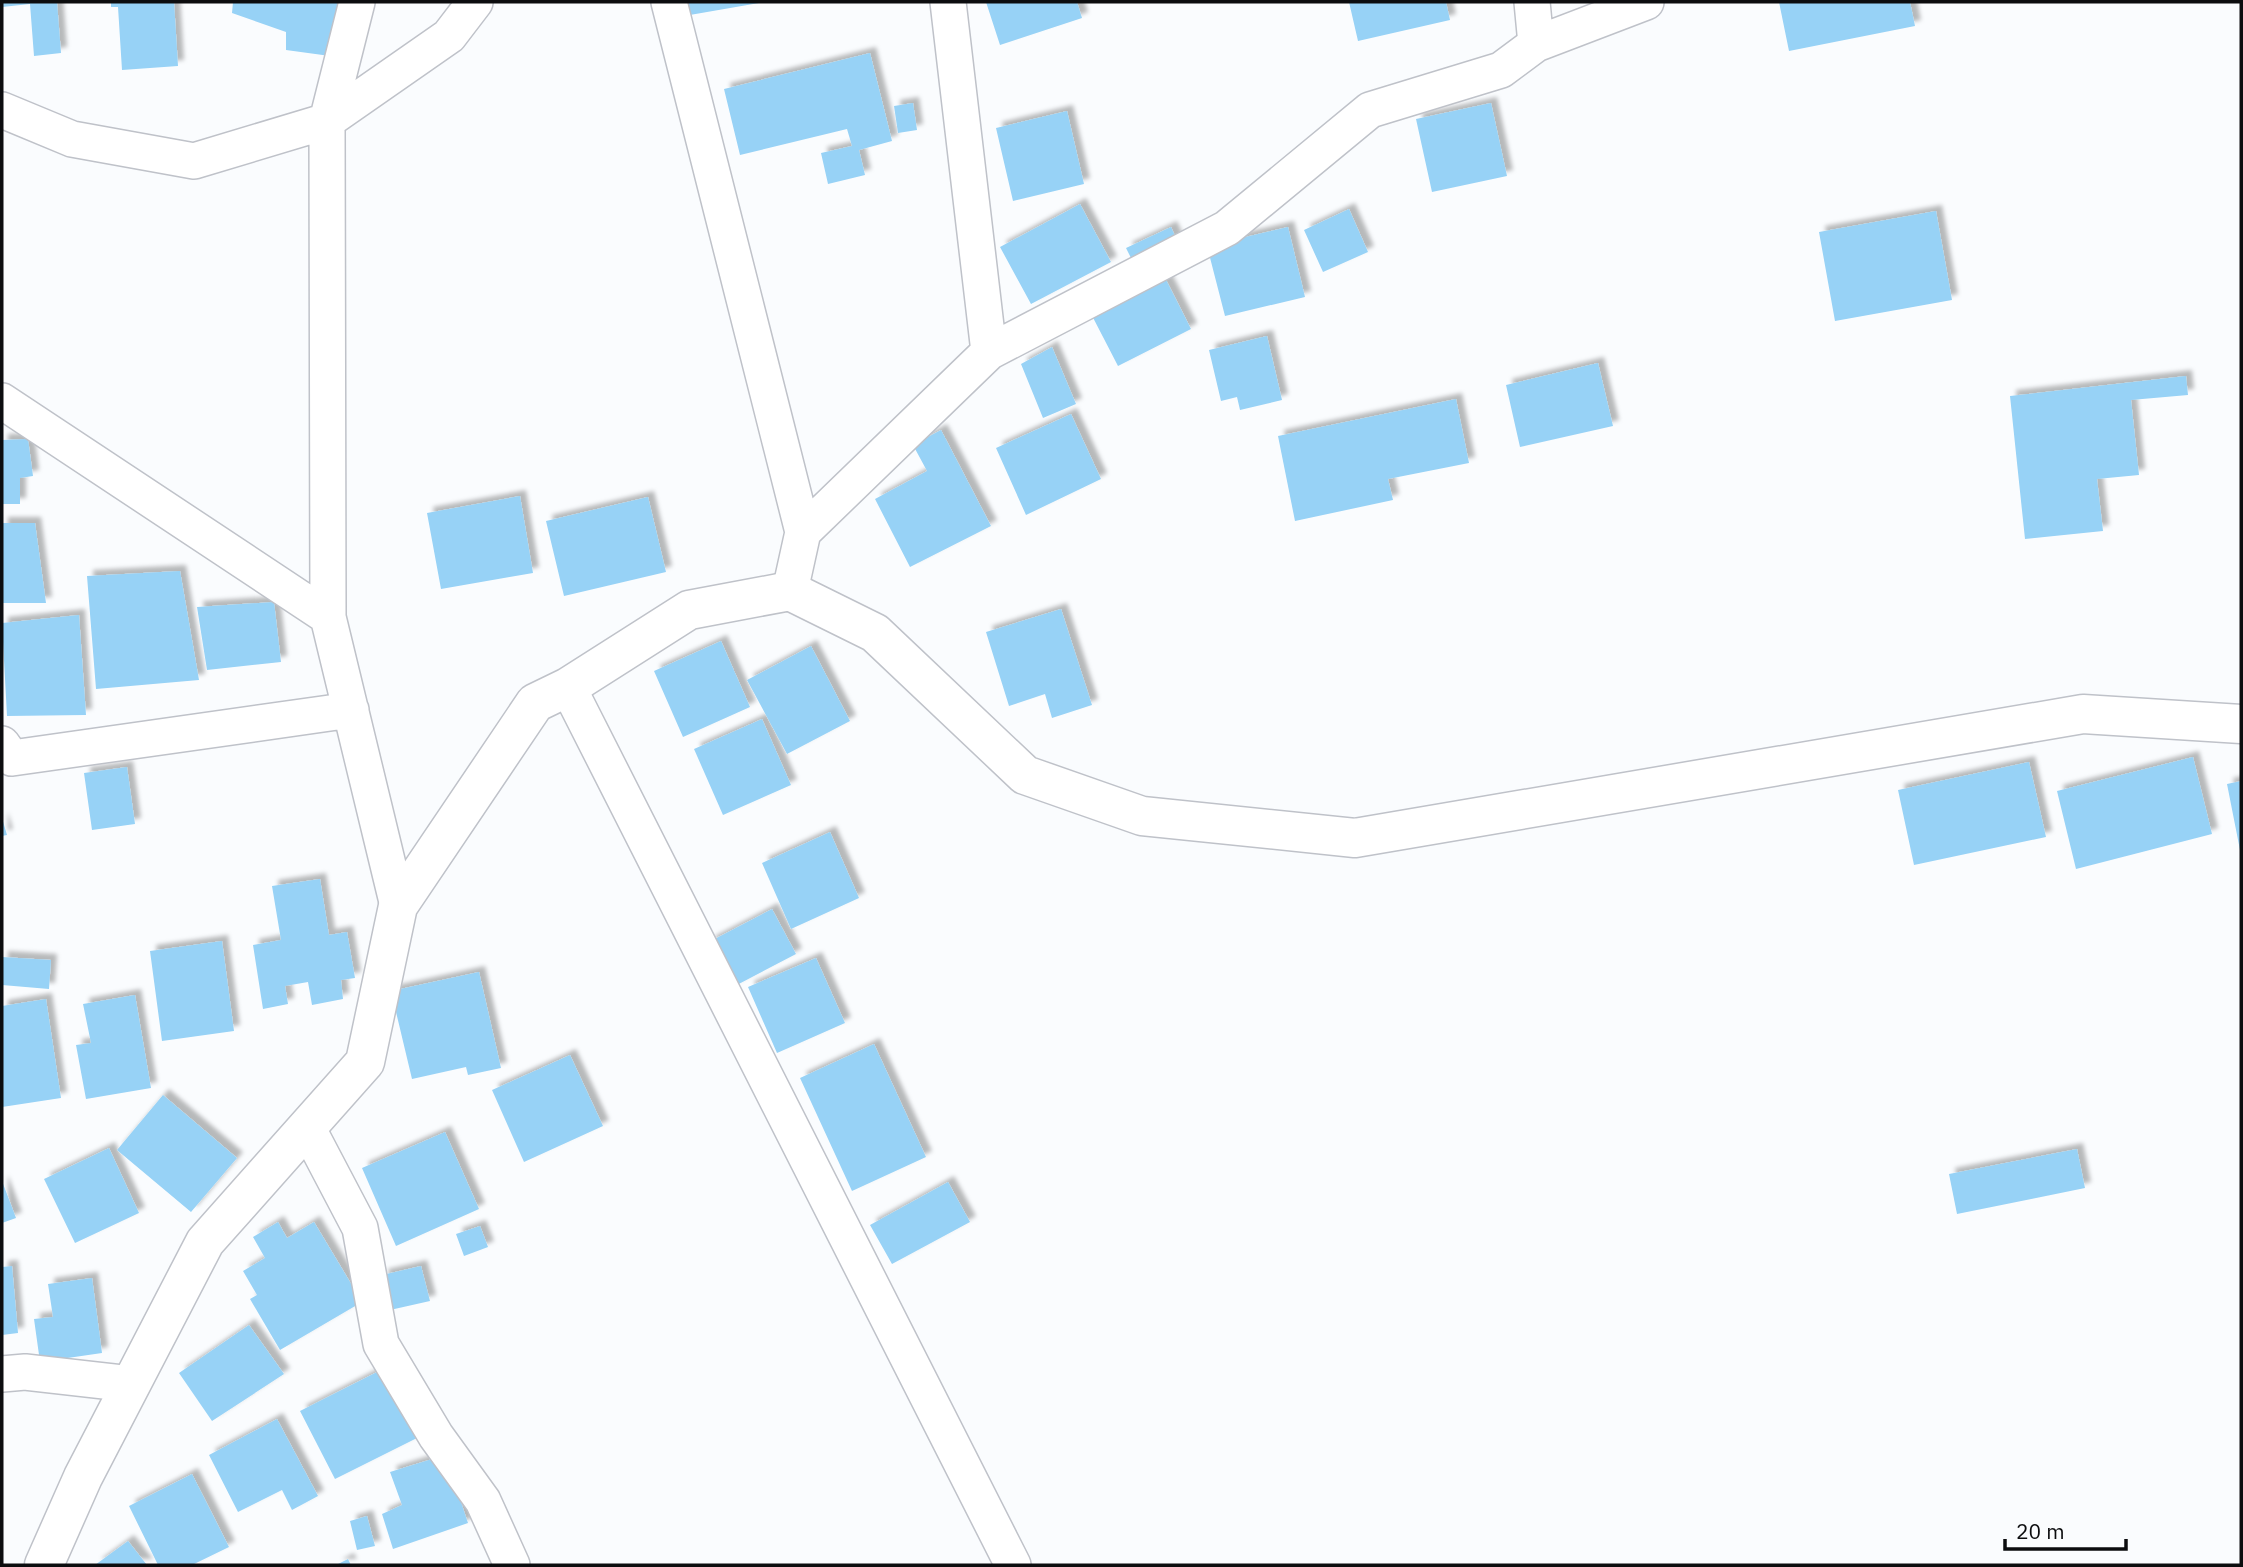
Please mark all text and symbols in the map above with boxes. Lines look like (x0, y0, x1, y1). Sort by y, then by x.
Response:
scale bar (2005, 1508, 2126, 1552)
text: 20 m (2016, 1517, 2065, 1545)

